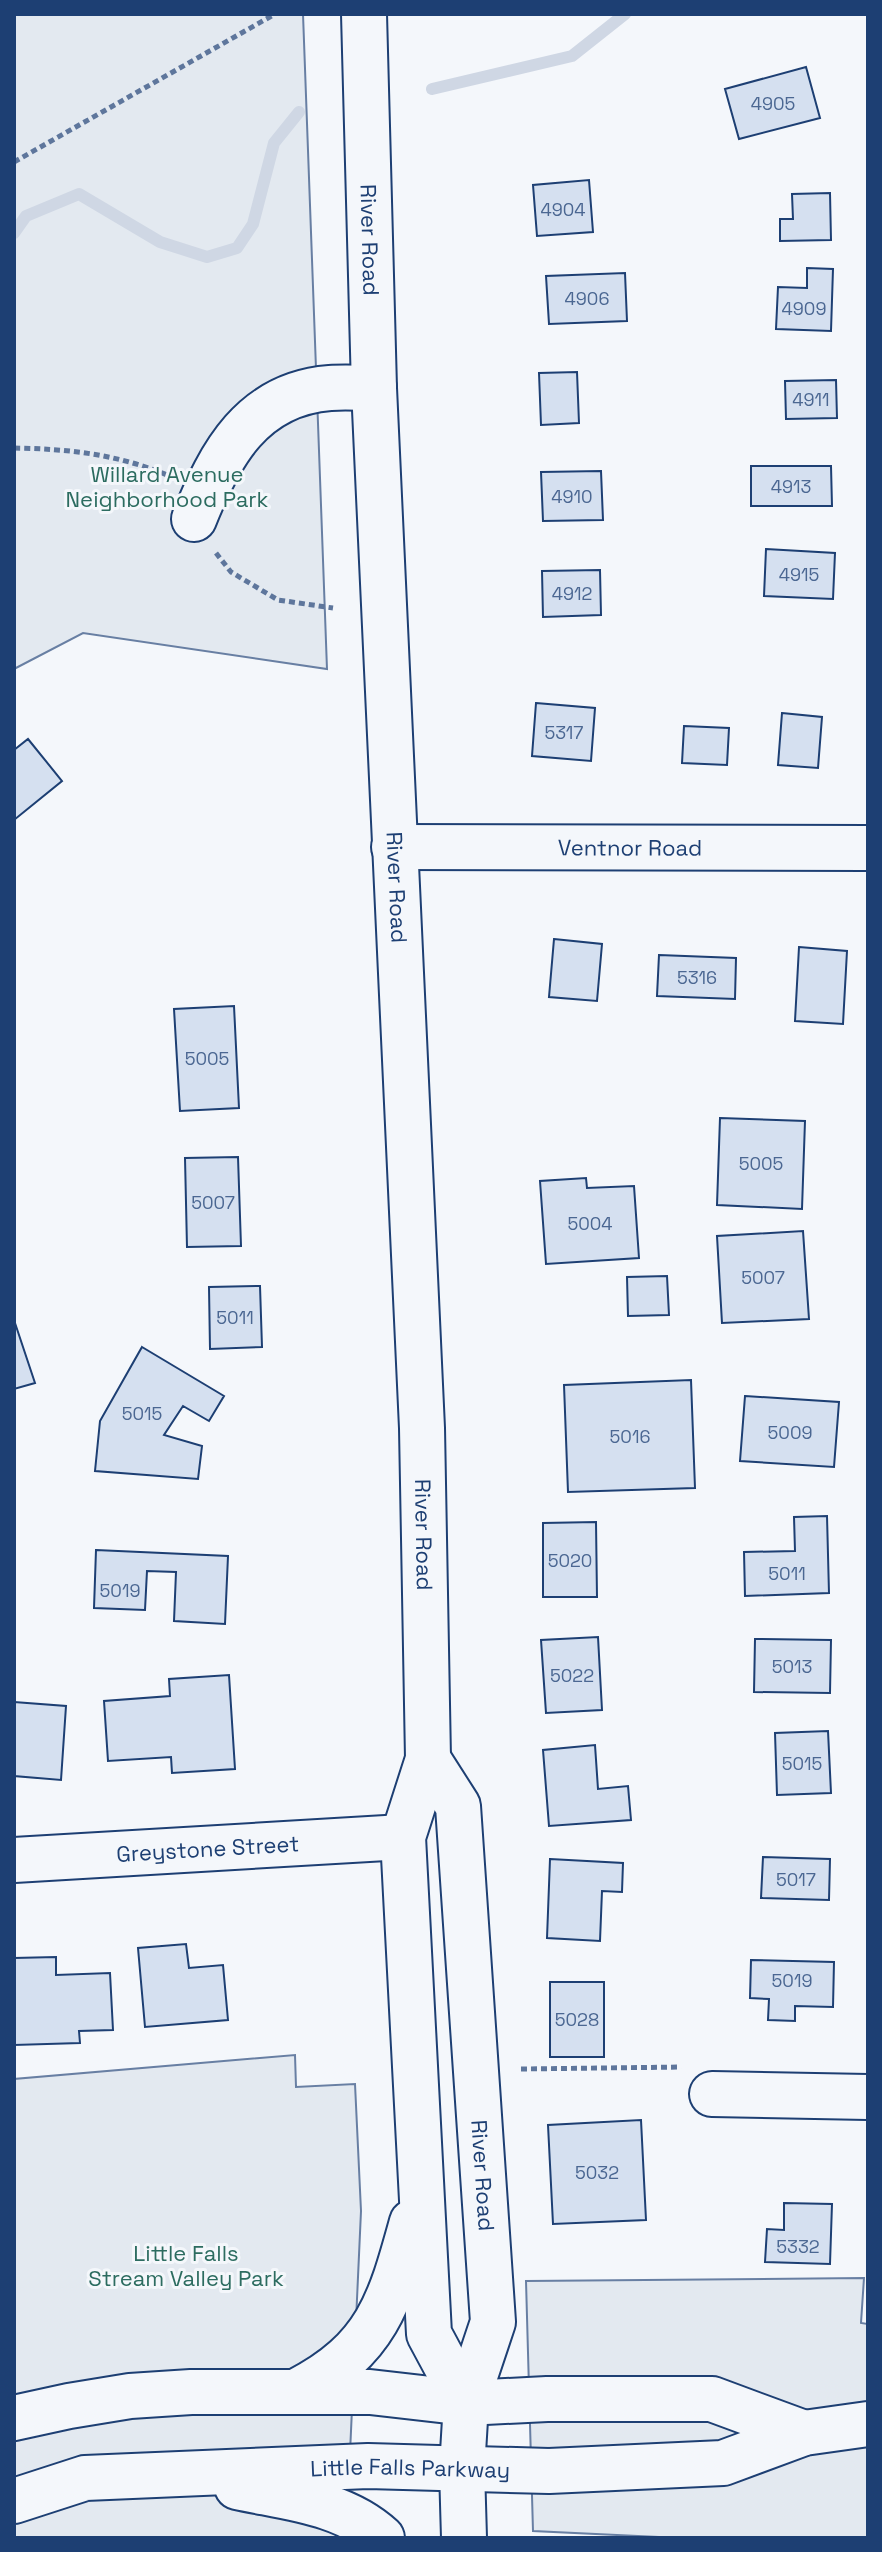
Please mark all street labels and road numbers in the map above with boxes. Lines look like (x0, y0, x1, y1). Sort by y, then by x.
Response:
street label: River Road (355, 184, 386, 296)
street label: River Road (380, 831, 414, 944)
street label: Ventnor Road (558, 833, 702, 862)
street label: River Road (409, 1479, 439, 1591)
street label: Greystone Street (115, 1829, 300, 1868)
street label: River Road (465, 2119, 501, 2232)
street label: Little Falls Parkway (309, 2452, 511, 2484)

